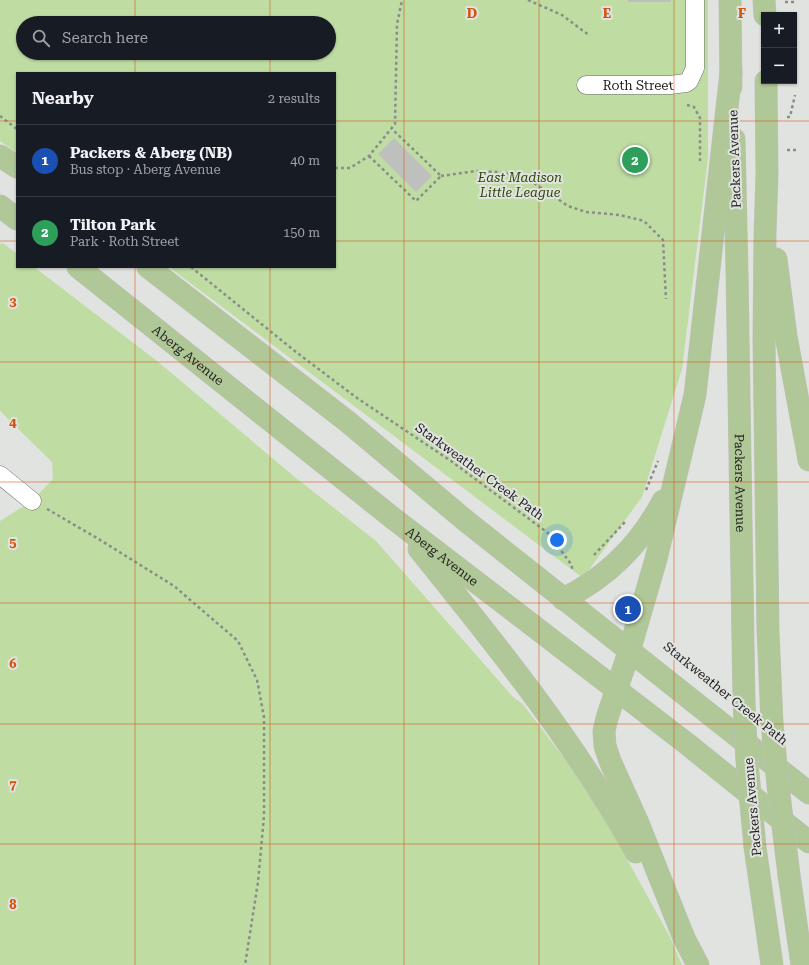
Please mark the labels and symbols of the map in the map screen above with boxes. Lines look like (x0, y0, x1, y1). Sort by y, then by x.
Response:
text: D (467, 6, 477, 21)
text: E (603, 6, 611, 21)
text: F (738, 6, 746, 21)
street label: Roth Street (603, 78, 674, 93)
street label: Packers Avenue (725, 109, 744, 209)
pin: 2 (622, 145, 648, 175)
park label: East Madison Little League (477, 170, 562, 200)
text: 3 (9, 294, 17, 309)
street label: Aberg Avenue (149, 322, 227, 388)
text: 4 (9, 415, 17, 430)
street label: Starkweather Creek Path (412, 420, 547, 523)
street label: Packers Avenue (732, 433, 748, 532)
street label: Aberg Avenue (403, 524, 481, 589)
your location (547, 530, 567, 550)
text: 5 (9, 535, 17, 550)
pin: 1 (615, 594, 641, 624)
street label: Starkweather Creek Path (661, 639, 791, 748)
text: 6 (9, 656, 17, 671)
street label: Packers Avenue (741, 757, 764, 857)
text: 7 (9, 777, 17, 792)
text: 8 (9, 897, 17, 912)

